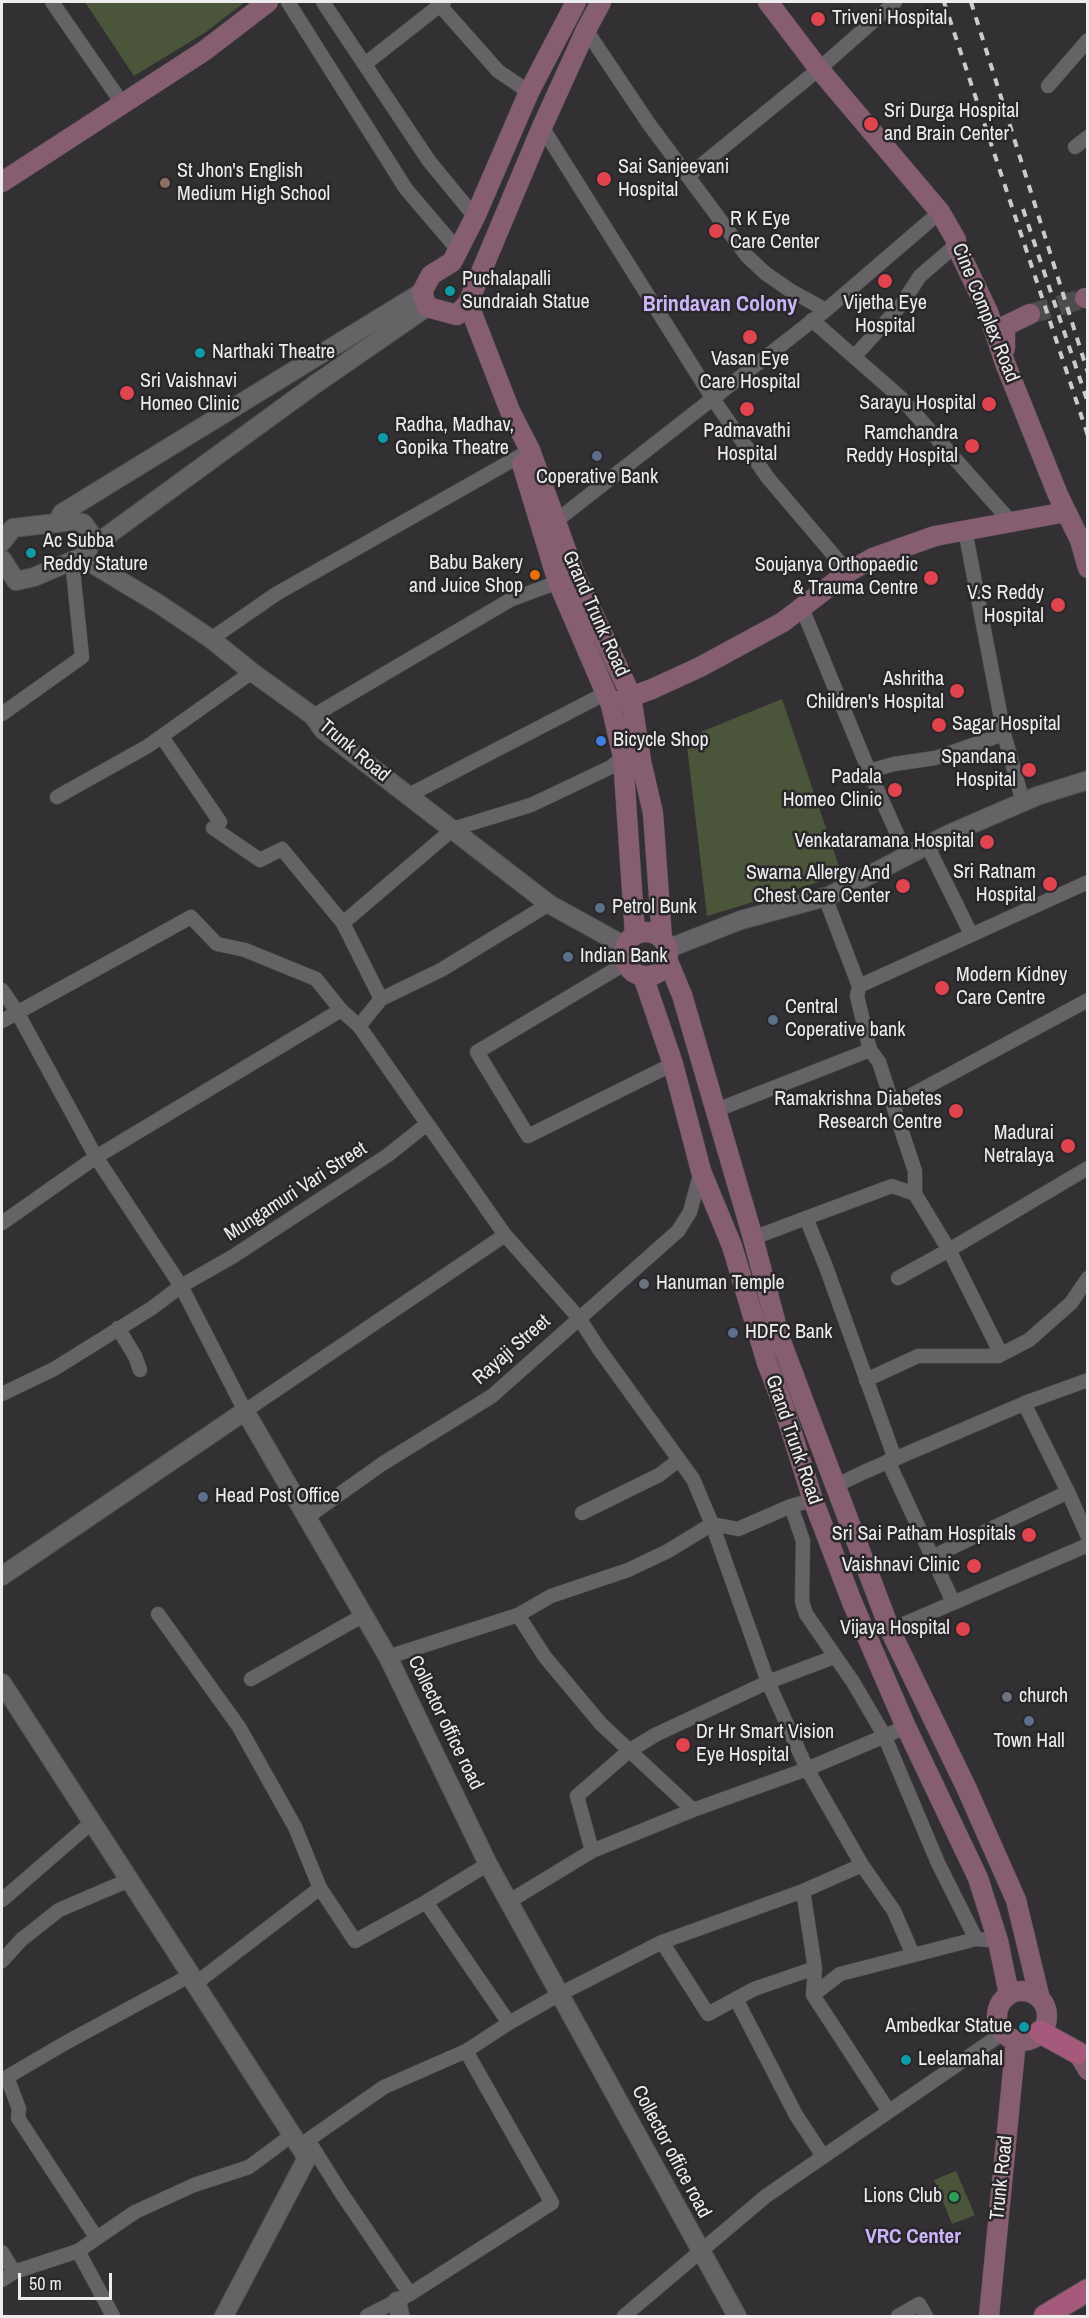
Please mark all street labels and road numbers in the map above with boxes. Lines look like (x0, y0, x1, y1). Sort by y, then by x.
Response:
street label: Cine Complex Road (946, 240, 1024, 386)
street label: Grand Trunk Road (557, 547, 633, 681)
street label: Trunk Road (314, 714, 394, 788)
street label: Mungamuri Vari Street (220, 1137, 372, 1247)
street label: Rayaji Street (468, 1310, 556, 1390)
street label: Grand Trunk Road (760, 1372, 826, 1508)
street label: Collector office road (402, 1652, 488, 1794)
street label: Collector office road (626, 2082, 716, 2222)
street label: Trunk Road (986, 2134, 1018, 2222)

